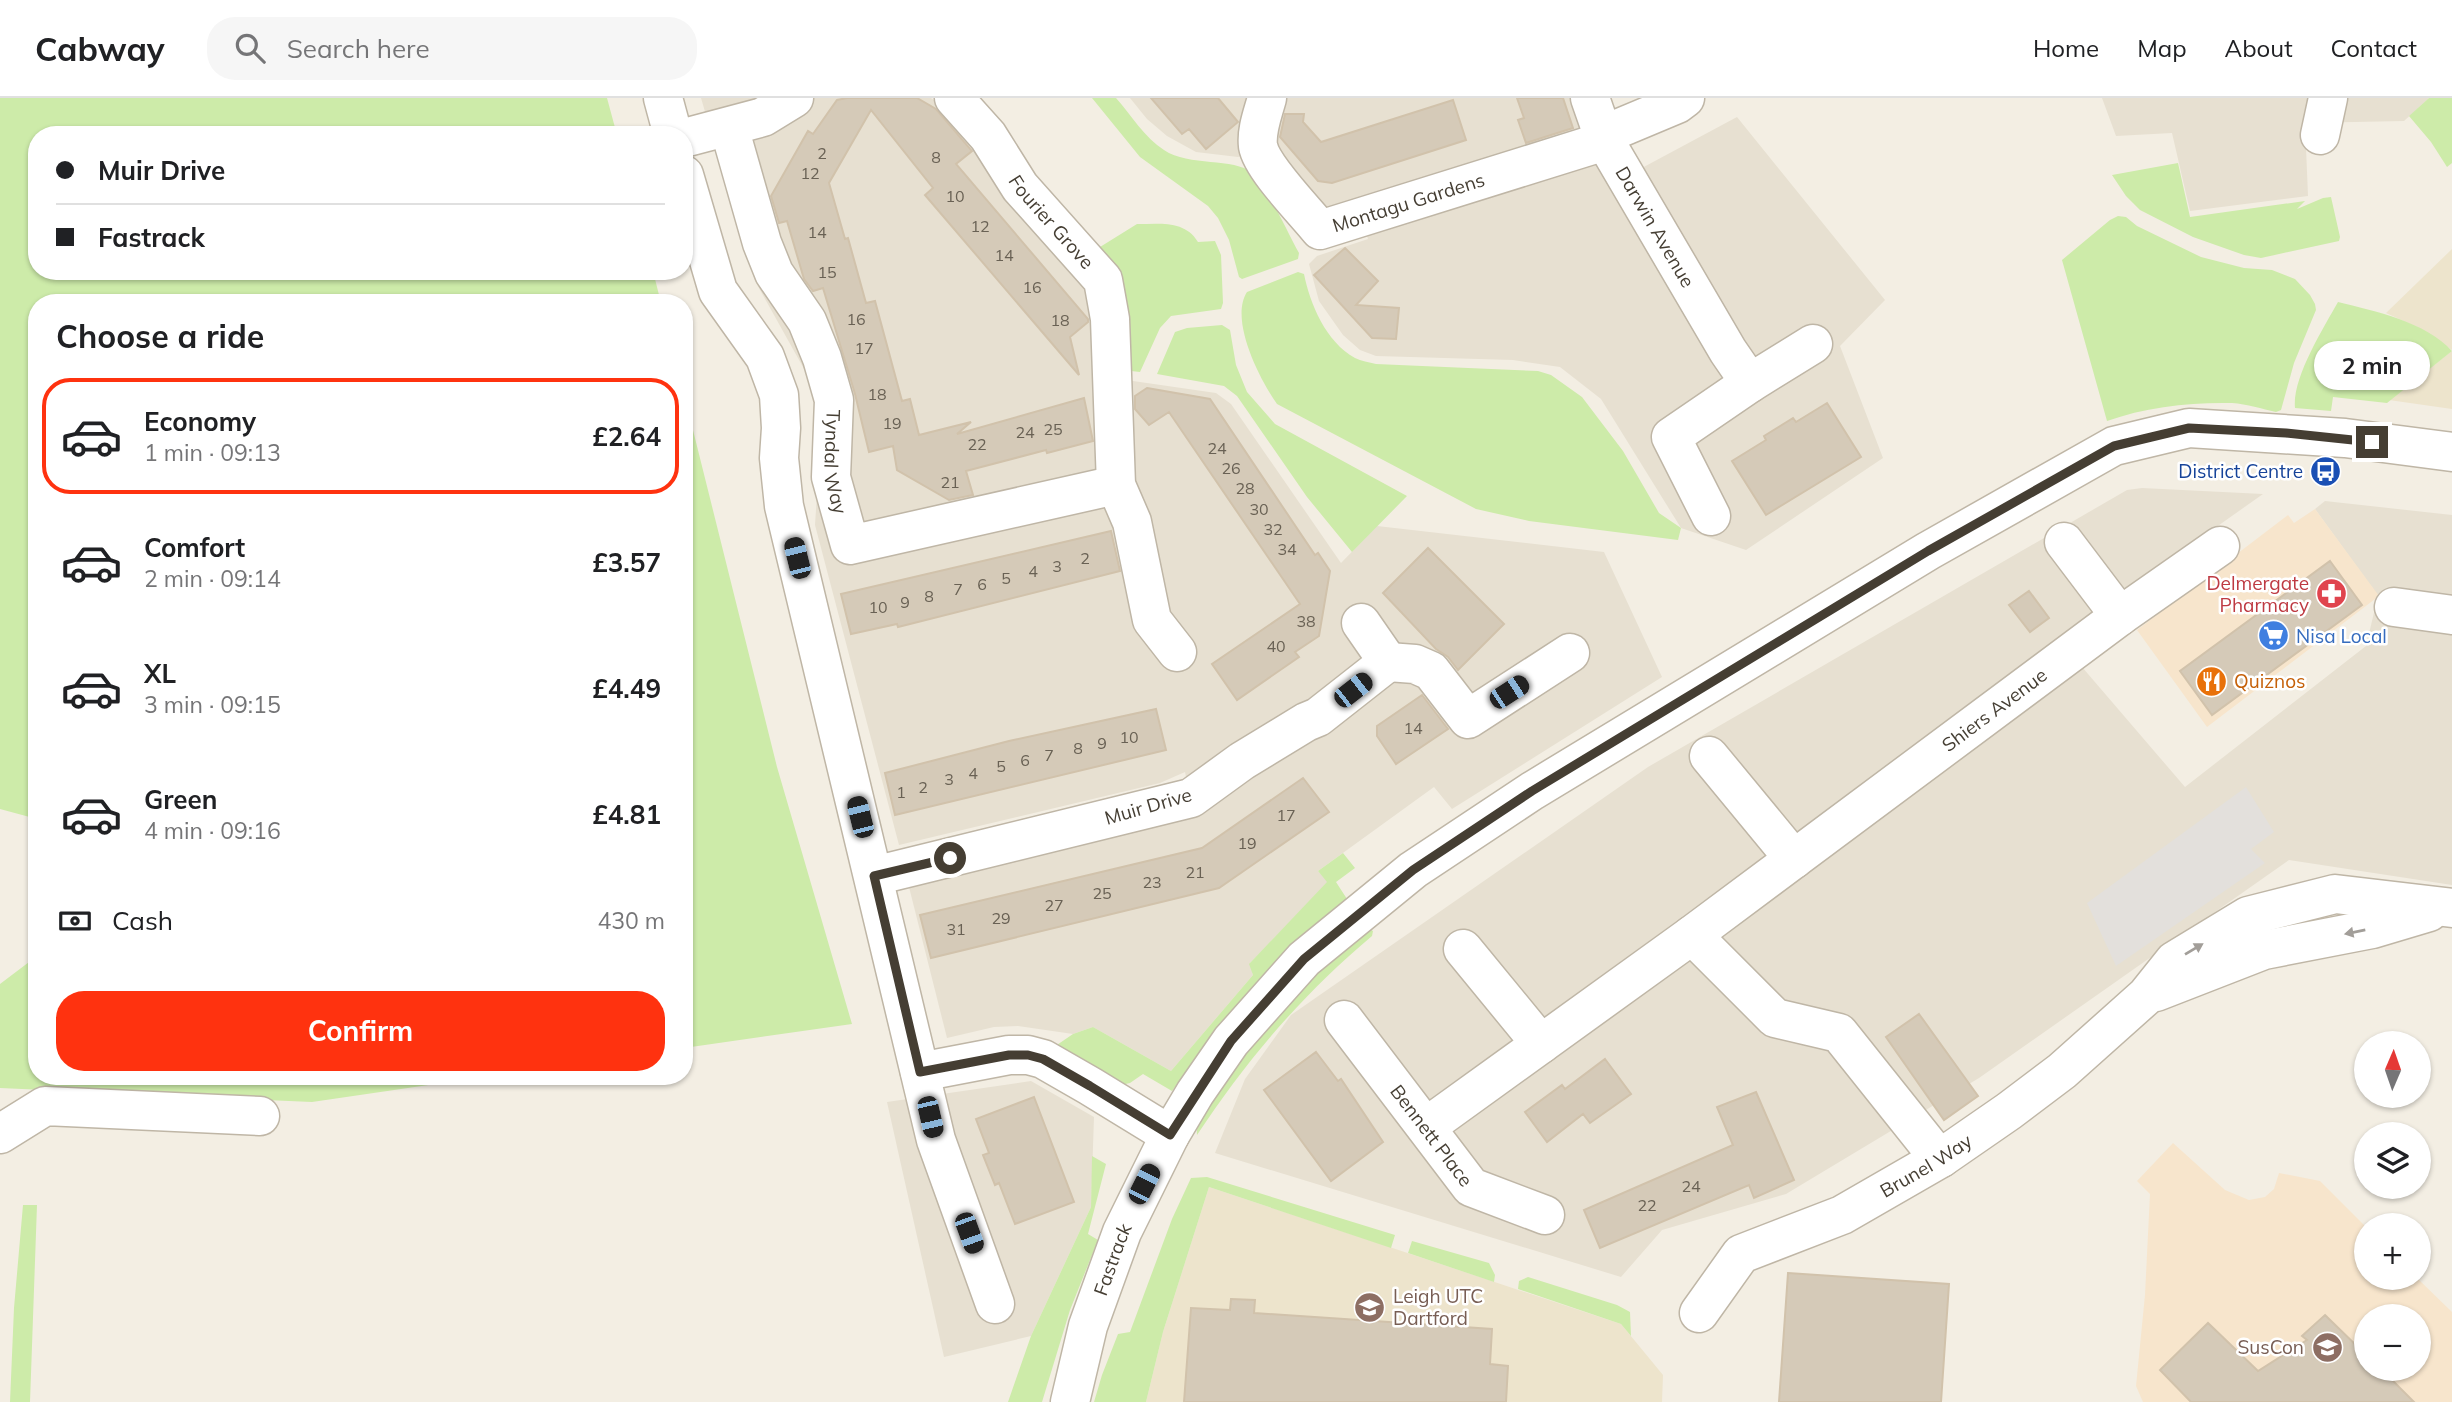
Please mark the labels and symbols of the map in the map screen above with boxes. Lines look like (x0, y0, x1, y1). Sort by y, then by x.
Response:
house number: 2 (817, 143, 827, 163)
house number: 8 (931, 147, 941, 167)
street label: Darwin Avenue (1610, 162, 1700, 292)
house number: 12 (800, 163, 820, 183)
street label: Montagu Gardens (1329, 167, 1488, 237)
street label: Fourier Grove (1003, 171, 1099, 274)
house number: 10 (945, 186, 965, 206)
house number: 12 (970, 216, 990, 236)
house number: 14 (807, 222, 827, 242)
house number: 14 (994, 245, 1014, 265)
house number: 15 (817, 262, 837, 282)
house number: 16 (1022, 277, 1042, 297)
house number: 16 (846, 309, 866, 329)
house number: 18 (1050, 310, 1070, 330)
house number: 17 (854, 338, 874, 358)
callout: 2 min (2314, 341, 2430, 390)
house number: 18 (867, 384, 887, 404)
street label: Tyndal Way (818, 409, 853, 517)
house number: 19 (882, 413, 902, 433)
house number: 25 (1043, 419, 1063, 439)
house number: 24 (1015, 422, 1035, 442)
route end (2356, 426, 2388, 458)
house number: 22 (967, 434, 987, 454)
house number: 24 (1207, 438, 1227, 458)
bus stop icon: District Centre (2309, 454, 2343, 488)
house number: 26 (1221, 458, 1241, 478)
place label: District Centre (2178, 459, 2303, 483)
house number: 21 (940, 472, 960, 492)
house number: 28 (1235, 478, 1255, 498)
house number: 30 (1249, 499, 1269, 519)
house number: 32 (1263, 519, 1283, 539)
car (782, 535, 813, 581)
house number: 34 (1277, 539, 1297, 559)
house number: 2 (1080, 548, 1090, 568)
house number: 3 (1052, 556, 1062, 576)
house number: 4 (1028, 561, 1038, 581)
house number: 5 (1001, 568, 1011, 588)
place label: Delmergate Pharmacy (2206, 571, 2309, 617)
house number: 6 (977, 574, 987, 594)
pharmacy icon: Delmergate Pharmacy (2315, 577, 2349, 611)
house number: 7 (953, 579, 963, 599)
house number: 8 (924, 586, 934, 606)
house number: 9 (900, 592, 910, 612)
house number: 10 (868, 597, 888, 617)
house number: 38 (1296, 611, 1316, 631)
supermarket icon: Nisa Local (2256, 619, 2290, 653)
place label: Nisa Local (2296, 624, 2387, 648)
house number: 40 (1266, 636, 1286, 656)
street label: Shiers Avenue (1937, 663, 2052, 757)
restaurant icon: Quiznos (2194, 664, 2228, 698)
car (1330, 669, 1377, 711)
place label: Quiznos (2234, 669, 2305, 693)
car (1486, 672, 1533, 712)
house number: 14 (1403, 718, 1423, 738)
house number: 10 (1119, 727, 1139, 747)
house number: 9 (1097, 733, 1107, 753)
house number: 8 (1073, 738, 1083, 758)
house number: 7 (1044, 745, 1054, 765)
house number: 6 (1020, 750, 1030, 770)
house number: 5 (996, 756, 1006, 776)
house number: 4 (968, 763, 978, 783)
house number: 3 (944, 769, 954, 789)
house number: 2 (918, 777, 928, 797)
house number: 1 (896, 782, 906, 802)
street label: Muir Drive (1102, 782, 1194, 830)
car (845, 794, 876, 840)
house number: 17 (1276, 805, 1296, 825)
house number: 19 (1237, 833, 1257, 853)
route start (934, 842, 966, 874)
house number: 21 (1185, 862, 1205, 882)
house number: 23 (1142, 872, 1162, 892)
house number: 25 (1092, 883, 1112, 903)
house number: 27 (1044, 895, 1064, 915)
house number: 29 (991, 908, 1011, 928)
house number: 31 (946, 919, 966, 939)
one-way arrow (2344, 927, 2366, 938)
one-way arrow (2184, 942, 2203, 955)
north arrow (2354, 1031, 2431, 1108)
street label: Bennett Place (1385, 1080, 1478, 1191)
car (916, 1094, 945, 1140)
street label: Brunel Way (1876, 1128, 1976, 1203)
car (1126, 1161, 1163, 1207)
house number: 24 (1681, 1176, 1701, 1196)
house number: 22 (1637, 1195, 1657, 1215)
car (952, 1210, 987, 1256)
street label: Fastrack (1088, 1219, 1137, 1299)
place label: Leigh UTC Dartford (1393, 1284, 1483, 1330)
school or university icon: Leigh UTC Dartford (1353, 1290, 1387, 1324)
school or university icon: SusCon (2310, 1330, 2344, 1364)
place label: SusCon (2237, 1335, 2304, 1359)

